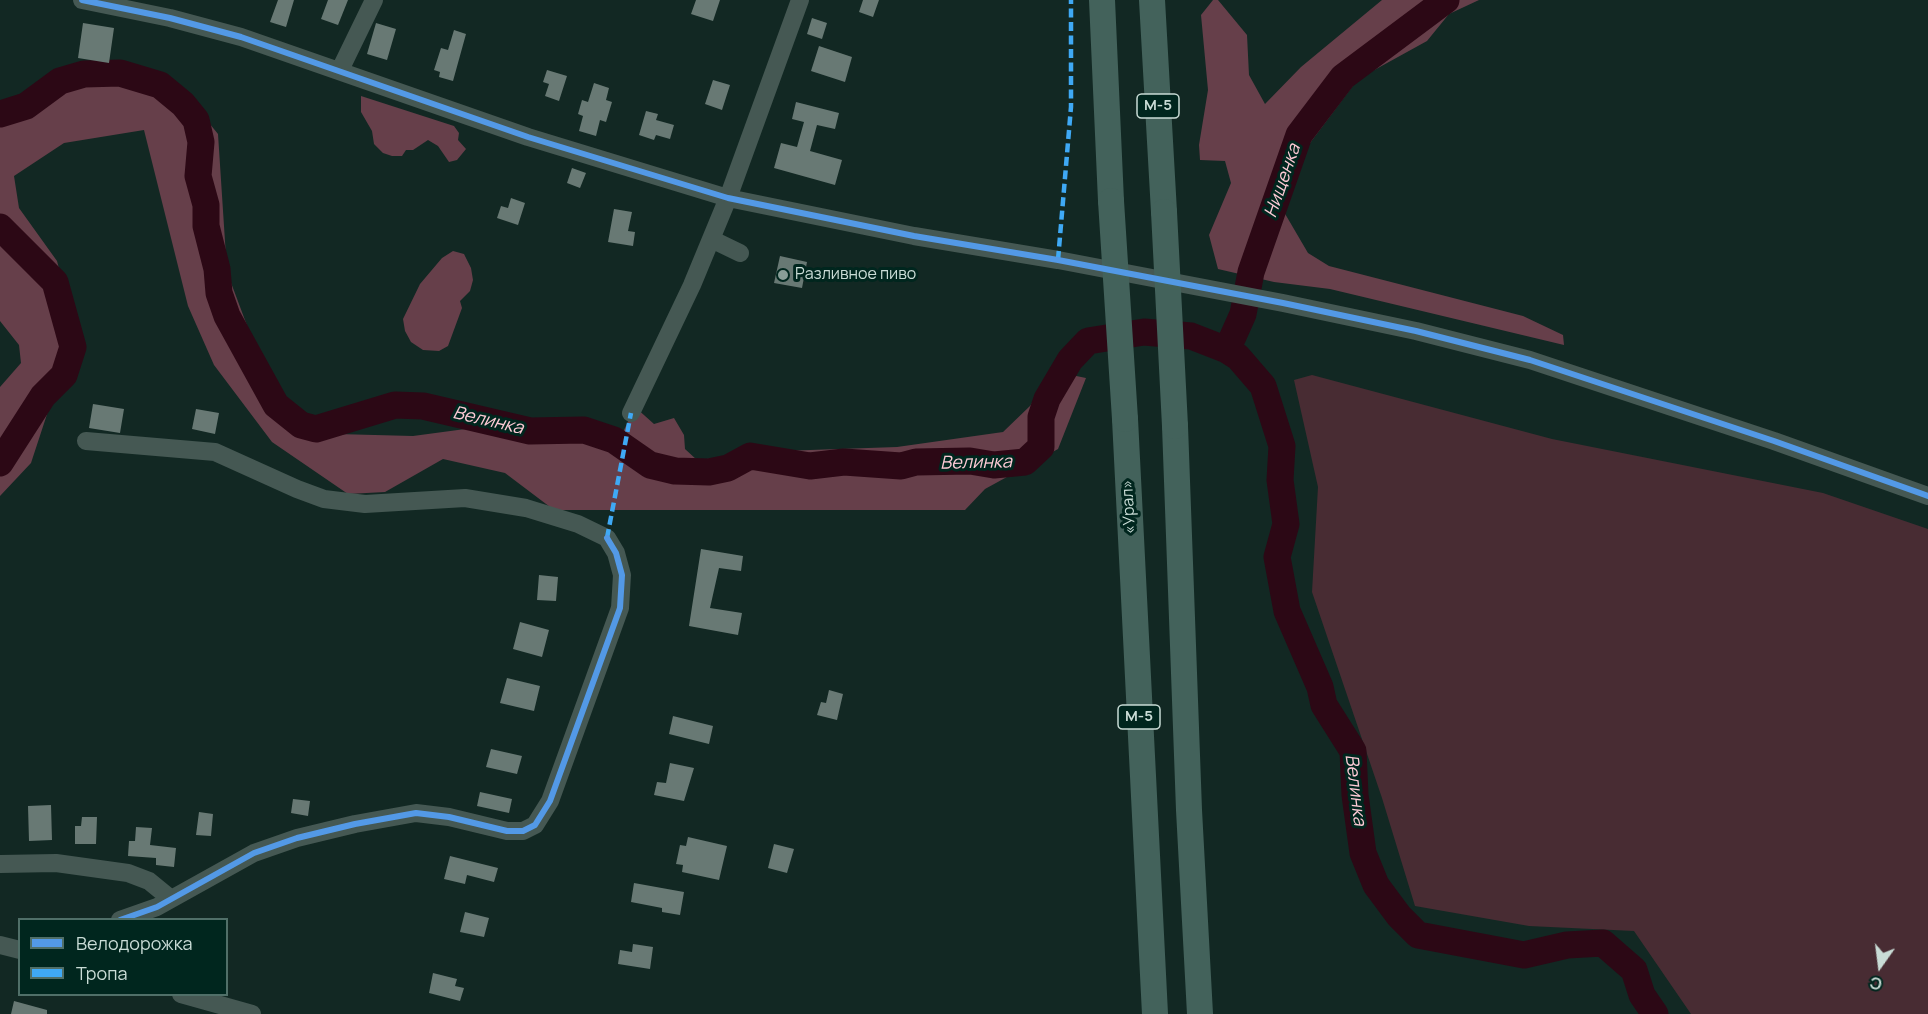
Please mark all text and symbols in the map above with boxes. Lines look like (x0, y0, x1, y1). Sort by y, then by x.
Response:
road number: М-5 (1137, 94, 1179, 118)
water label: Нищенка (1260, 141, 1306, 221)
place label: Разливное пиво (795, 265, 916, 285)
marker: Разливное пиво (776, 268, 790, 282)
water label: Велинка (451, 402, 525, 440)
water label: Велинка (940, 452, 1012, 474)
street label: «Урал» (1118, 480, 1140, 534)
road number: М-5 (1118, 705, 1160, 729)
water label: Велинка (1340, 753, 1370, 827)
legend (18, 918, 228, 996)
text: Велодорожка (76, 931, 193, 955)
north arrow (1850, 936, 1910, 996)
text: Тропа (76, 961, 127, 985)
text: С (1867, 971, 1884, 996)

